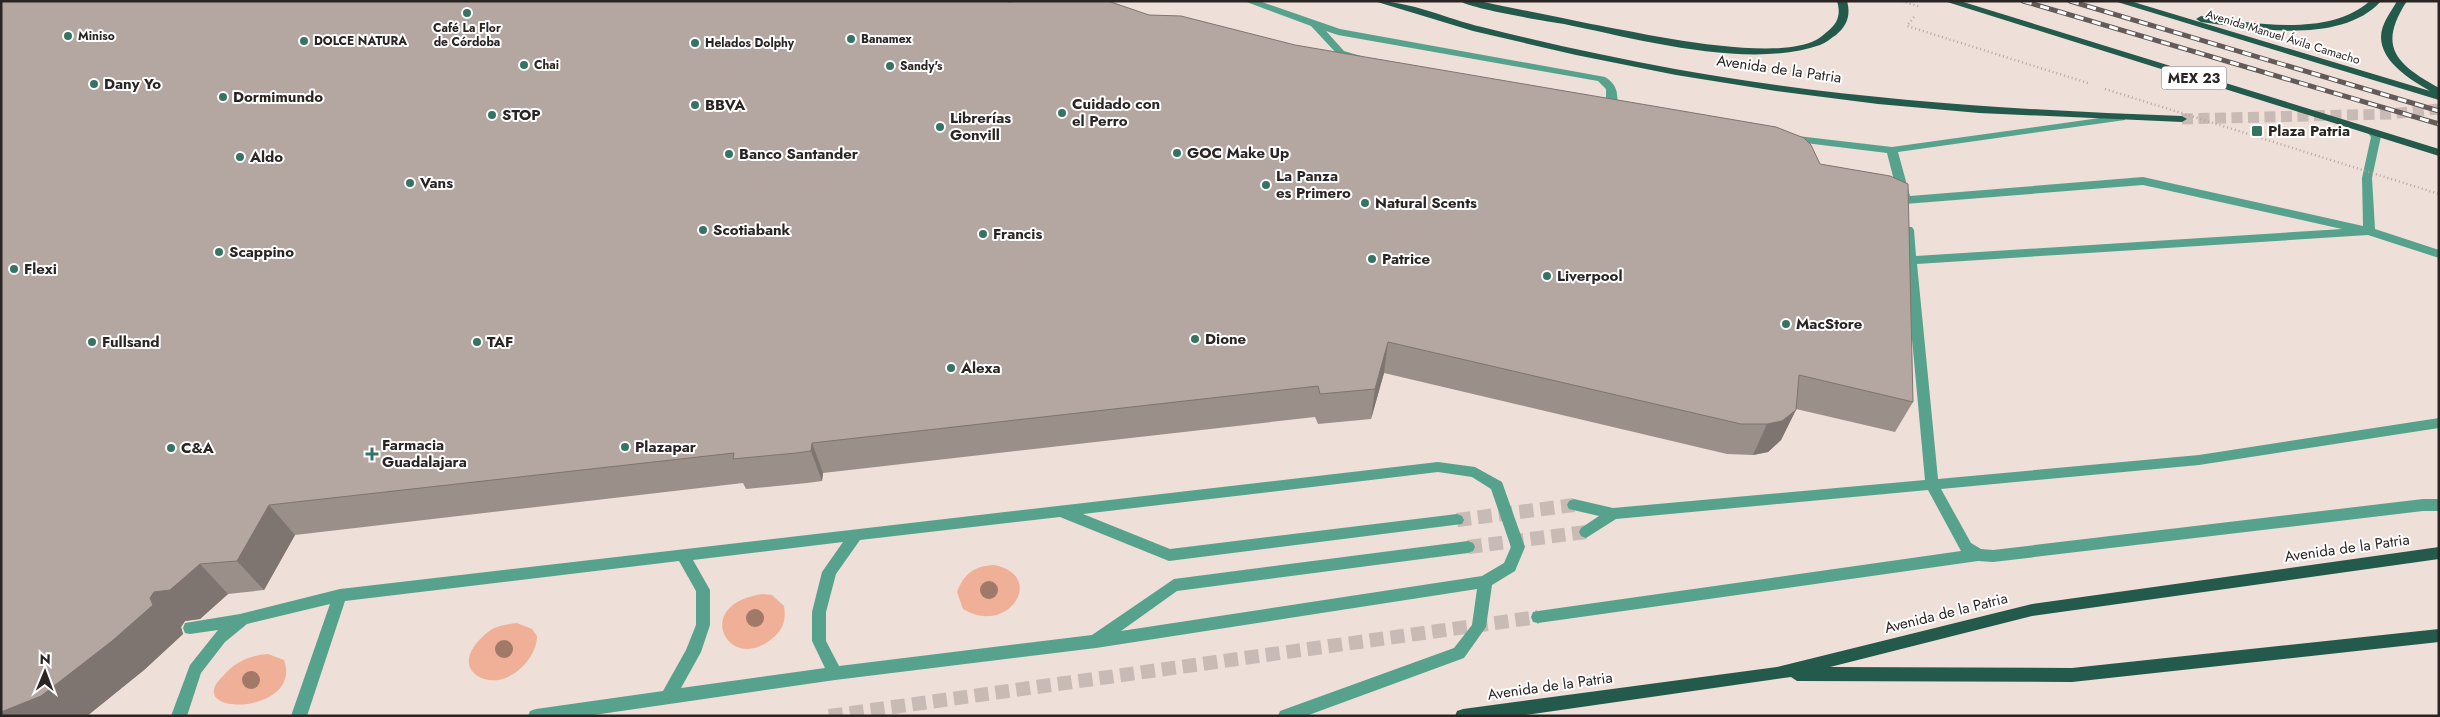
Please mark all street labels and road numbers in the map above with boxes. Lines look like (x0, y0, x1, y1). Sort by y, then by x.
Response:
street label: Avenida Manuel Ávila Camacho (2204, 5, 2363, 69)
street label: Avenida de la Patria (1715, 49, 1843, 89)
road number: MEX 23 (2162, 66, 2226, 90)
street label: Avenida de la Patria (2283, 528, 2411, 568)
street label: Avenida de la Patria (1882, 587, 2010, 639)
street label: Avenida de la Patria (1486, 666, 1614, 706)

